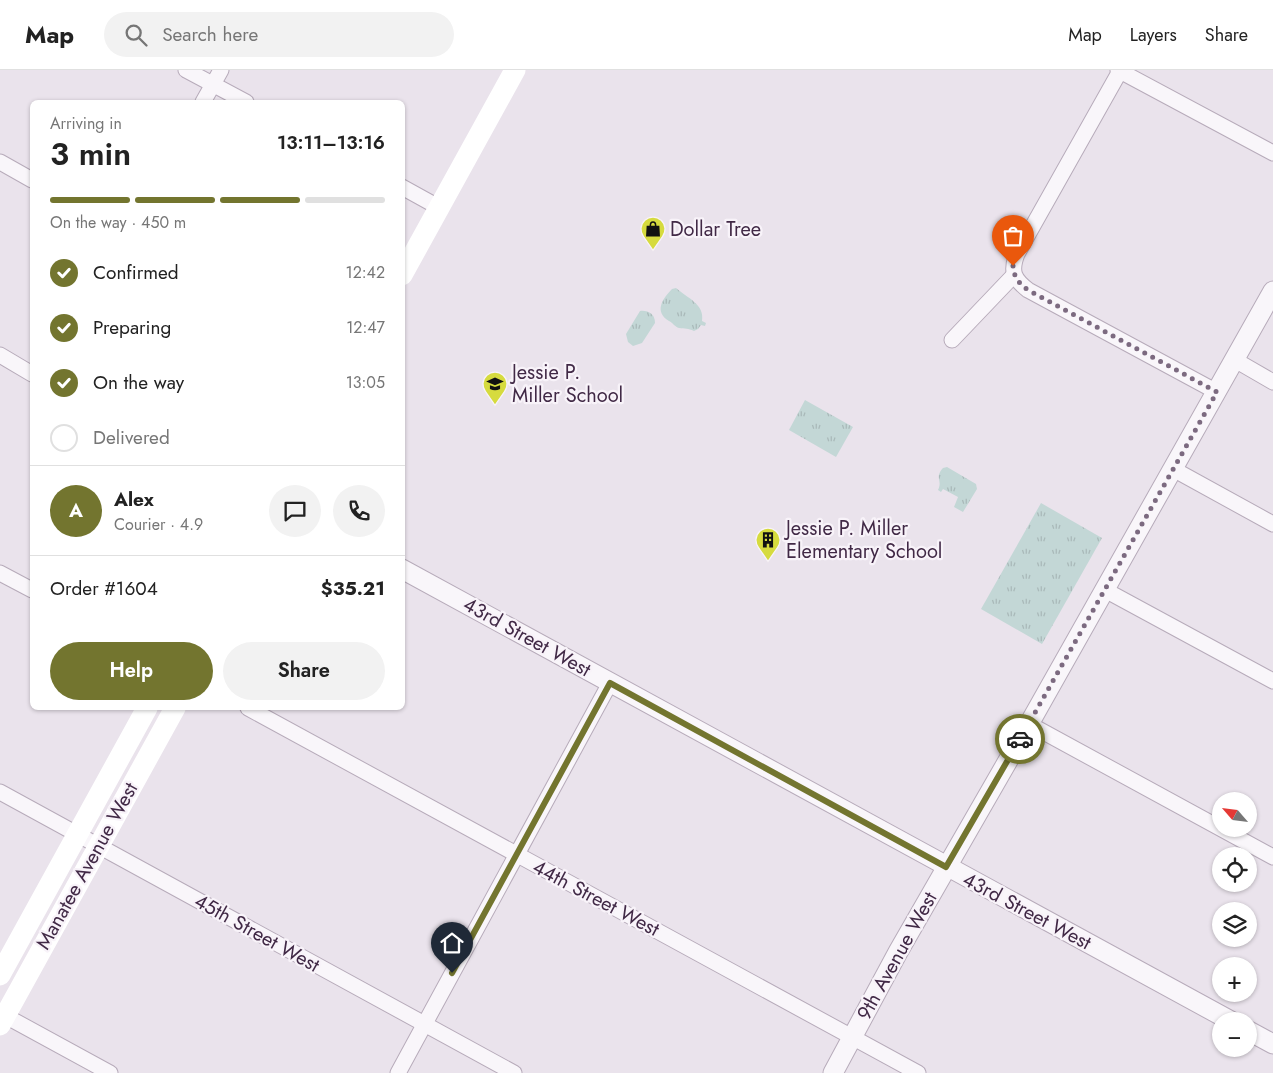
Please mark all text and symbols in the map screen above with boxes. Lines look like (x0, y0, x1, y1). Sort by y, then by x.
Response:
search box (104, 12, 454, 57)
text: Map (25, 17, 74, 52)
icon: search (122, 21, 150, 49)
text: Search here (162, 21, 258, 48)
text: Map (1068, 22, 1102, 48)
text: Layers (1130, 22, 1177, 48)
text: Share (1205, 22, 1248, 48)
text: Arriving in (50, 112, 122, 135)
text: 13:11–13:16 (277, 129, 385, 156)
text: 3 min (50, 131, 131, 177)
text: On the way · 450 m (50, 211, 186, 234)
place label: Dollar Tree (670, 215, 761, 244)
pin (992, 215, 1034, 266)
shop icon: Dollar Tree (640, 216, 666, 250)
icon: bag (999, 222, 1027, 250)
icon: check (50, 259, 78, 287)
text: Confirmed (93, 259, 179, 286)
text: 12:42 (345, 261, 385, 284)
icon: check (50, 314, 78, 342)
text: Preparing (93, 314, 171, 341)
text: 12:47 (346, 316, 385, 339)
place label: Jessie P. Miller School (509, 358, 623, 410)
icon: check (50, 369, 78, 397)
text: On the way (93, 369, 184, 396)
text: 13:05 (346, 371, 385, 394)
school or university icon: Jessie P. Miller School (482, 371, 508, 405)
text: Delivered (93, 424, 170, 451)
button: chat (269, 485, 321, 537)
button: phone (333, 485, 385, 537)
text: Alex (114, 486, 154, 513)
text: A (69, 497, 83, 524)
text: Courier · 4.9 (114, 513, 203, 536)
place label: Jessie P. Miller Elementary School (783, 514, 942, 566)
building icon: Jessie P. Miller Elementary School (755, 527, 781, 561)
text: Order #1604 (50, 575, 158, 602)
text: $35.21 (321, 575, 385, 602)
street label: 43rd Street West (458, 590, 596, 684)
button: Help (50, 642, 213, 700)
button: Share (223, 642, 385, 700)
courier (995, 714, 1045, 764)
icon: car (1006, 725, 1034, 753)
street label: Manatee Avenue West (29, 777, 145, 955)
north arrow (1212, 792, 1258, 838)
map controls (1212, 792, 1257, 1057)
button: locate (1212, 847, 1257, 892)
street label: 44th Street West (528, 852, 665, 944)
street label: 43rd Street West (958, 865, 1097, 957)
street label: 9th Avenue West (850, 886, 944, 1025)
street label: 45th Street West (189, 887, 325, 980)
button: layers (1212, 902, 1257, 947)
pin (431, 922, 473, 973)
icon: home (438, 929, 466, 957)
button: + (1212, 957, 1257, 1002)
button: − (1212, 1012, 1257, 1057)

